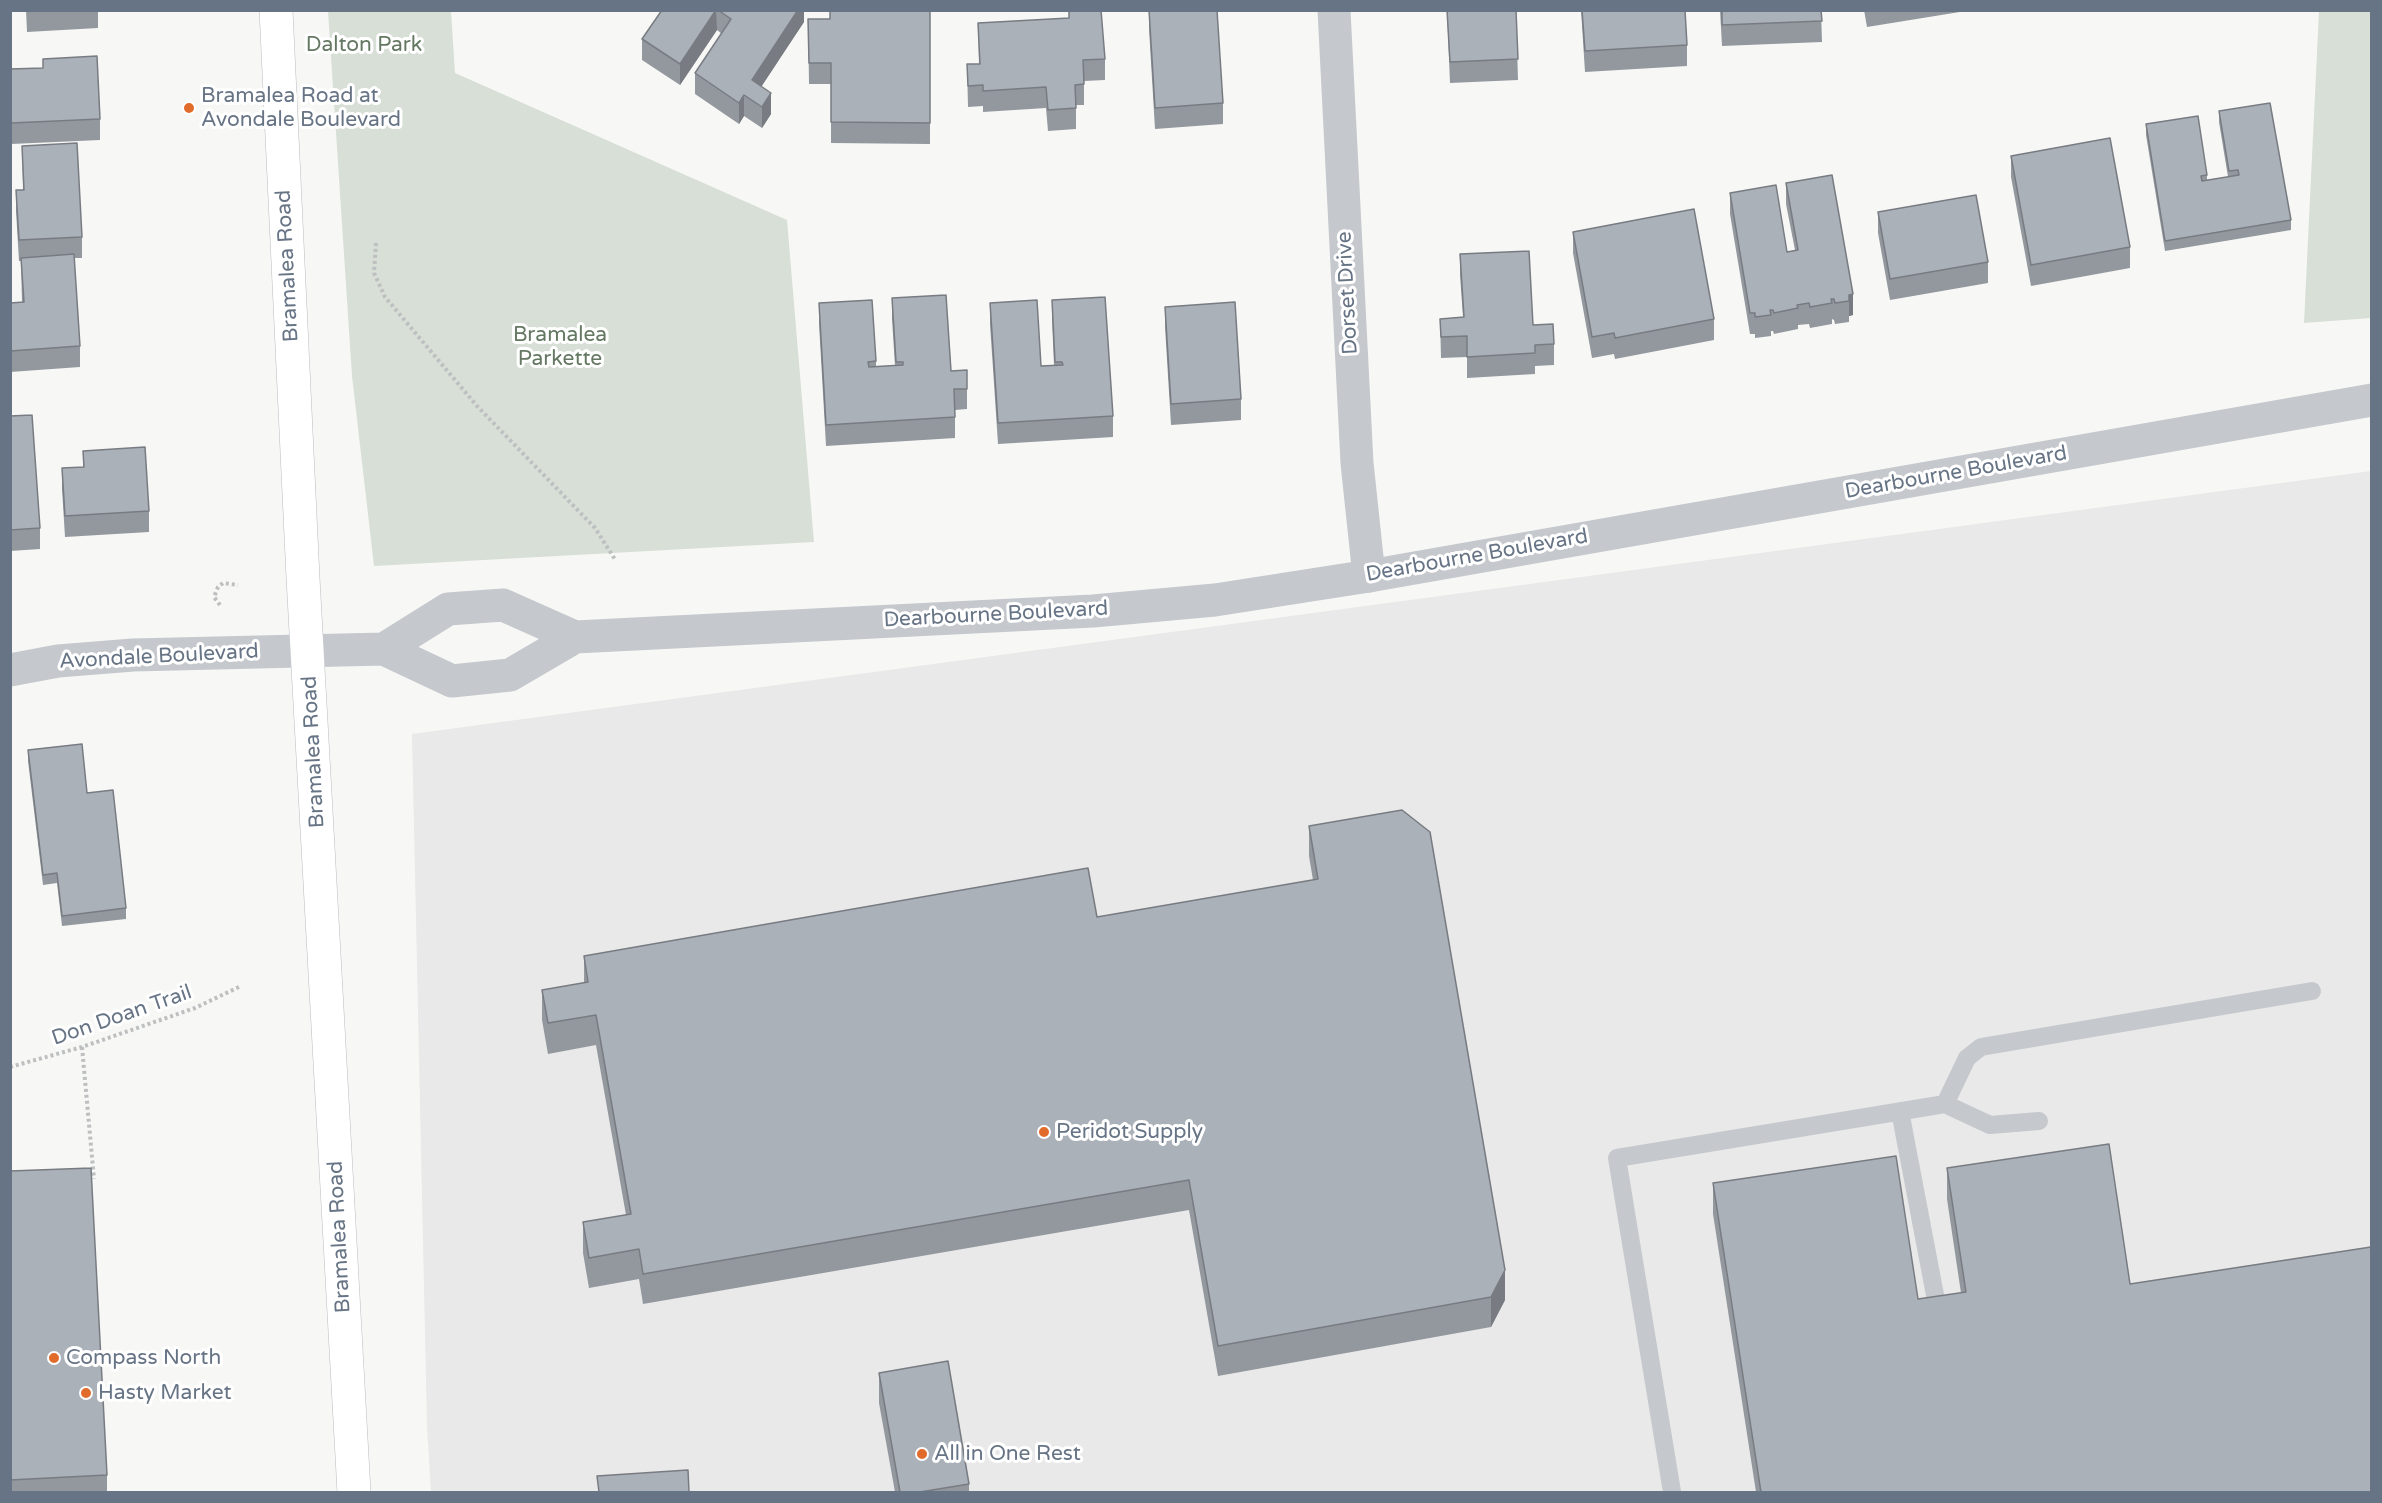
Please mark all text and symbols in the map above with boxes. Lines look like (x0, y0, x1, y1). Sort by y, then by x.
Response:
park label: Dalton Park (306, 32, 422, 58)
place label: Bramalea Road at Avondale Boulevard (201, 83, 401, 133)
marker: Bramalea Road at Avondale Boulevard (182, 101, 196, 115)
street label: Bramalea Road (271, 189, 305, 343)
street label: Dorset Drive (1332, 231, 1364, 355)
park label: Bramalea Parkette (513, 322, 607, 372)
street label: Dearbourne Boulevard (1843, 441, 2069, 505)
street label: Dearbourne Boulevard (1364, 524, 1590, 588)
street label: Dearbourne Boulevard (883, 597, 1109, 633)
street label: Avondale Boulevard (59, 639, 259, 675)
street label: Bramalea Road (297, 675, 331, 829)
street label: Don Doan Trail (49, 980, 195, 1052)
place label: Peridot Supply (1056, 1119, 1203, 1145)
marker: Peridot Supply (1037, 1125, 1051, 1139)
street label: Bramalea Road (323, 1160, 357, 1314)
place label: Compass North (66, 1345, 221, 1371)
marker: Compass North (47, 1351, 61, 1365)
place label: Hasty Market (98, 1380, 232, 1406)
marker: Hasty Market (79, 1386, 93, 1400)
place label: All in One Rest (934, 1441, 1081, 1467)
marker: All in One Rest (915, 1447, 929, 1461)

